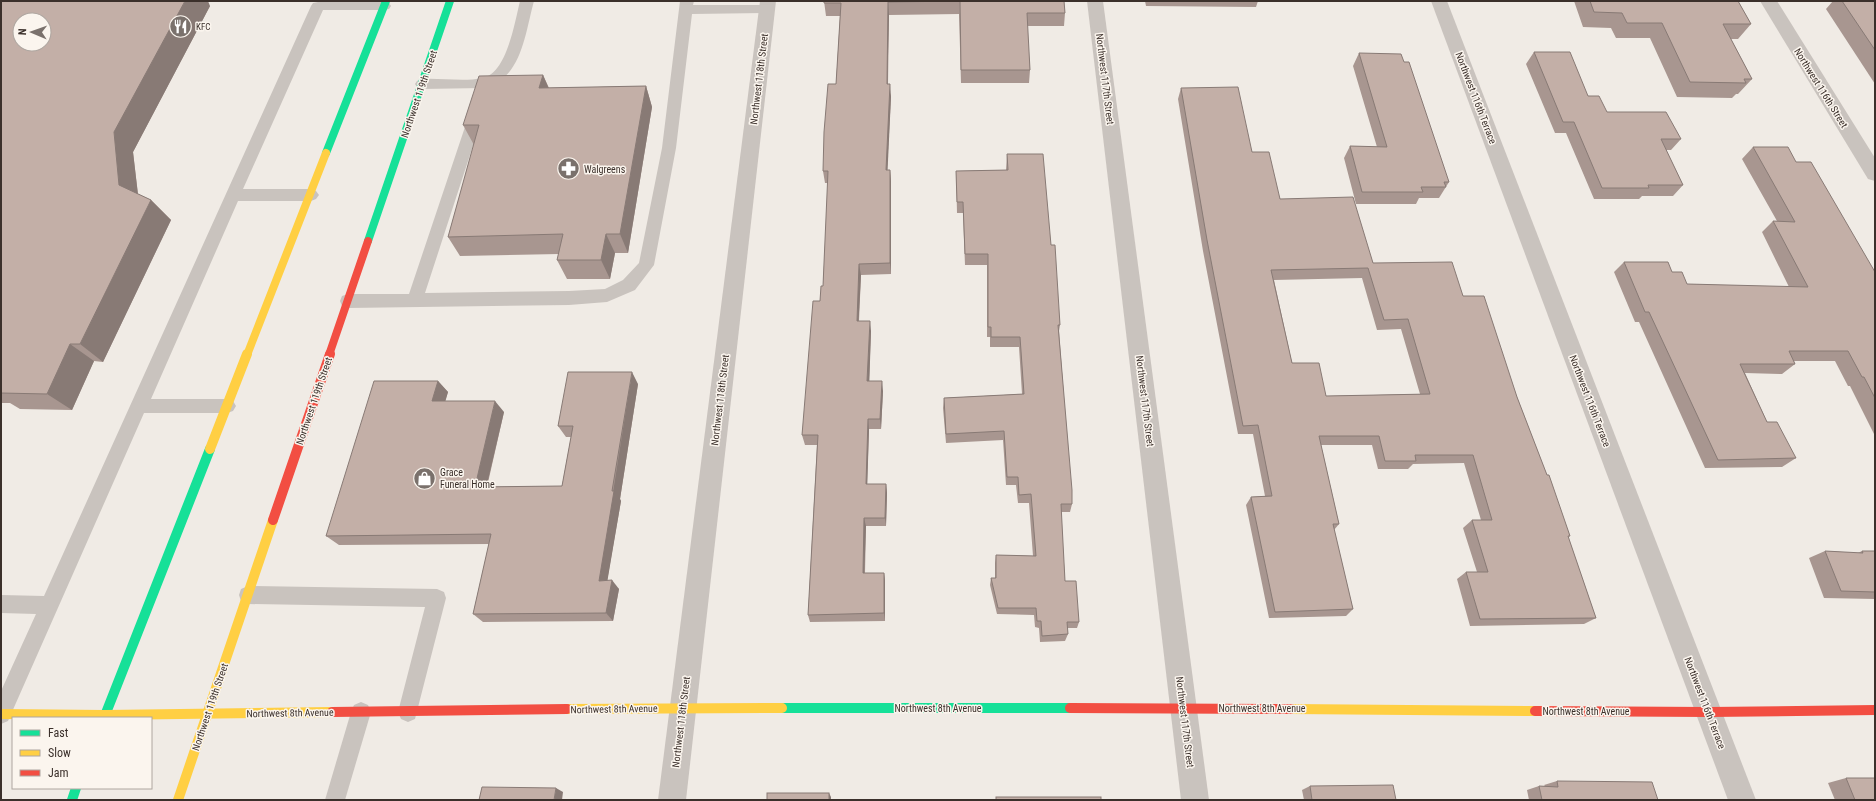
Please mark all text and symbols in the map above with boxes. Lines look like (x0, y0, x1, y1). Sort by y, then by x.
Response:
north arrow (12, 12, 52, 52)
restaurant icon: KFC (167, 14, 193, 40)
place label: KFC (196, 22, 210, 32)
text: N (16, 28, 29, 35)
street label: Northwest 118th Street (748, 33, 770, 125)
street label: Northwest 117th Street (1094, 33, 1116, 125)
street label: Northwest 116th Street (1792, 46, 1850, 130)
street label: Northwest 119th Street (399, 49, 439, 139)
street label: Northwest 116th Terrace (1453, 51, 1499, 146)
pharmacy icon: Walgreens (556, 156, 582, 182)
place label: Walgreens (584, 164, 626, 175)
street label: Northwest 118th Street (709, 354, 731, 446)
street label: Northwest 116th Terrace (1567, 354, 1613, 449)
street label: Northwest 117th Street (1134, 355, 1156, 447)
street label: Northwest 119th Street (294, 356, 334, 446)
shop icon: Grace Funeral Home (411, 465, 437, 491)
place label: Grace Funeral Home (440, 467, 495, 490)
street label: Northwest 116th Terrace (1682, 656, 1728, 751)
street label: Northwest 119th Street (190, 662, 230, 752)
street label: Northwest 118th Street (670, 676, 692, 768)
street label: Northwest 117th Street (1174, 676, 1196, 768)
street label: Northwest 8th Avenue (570, 703, 658, 715)
street label: Northwest 8th Avenue (894, 703, 982, 714)
street label: Northwest 8th Avenue (1218, 703, 1306, 714)
street label: Northwest 8th Avenue (1542, 706, 1630, 717)
street label: Northwest 8th Avenue (246, 707, 334, 719)
legend (12, 717, 152, 789)
text: Fast (48, 726, 69, 740)
text: Slow (48, 746, 71, 760)
text: Jam (48, 766, 69, 780)

